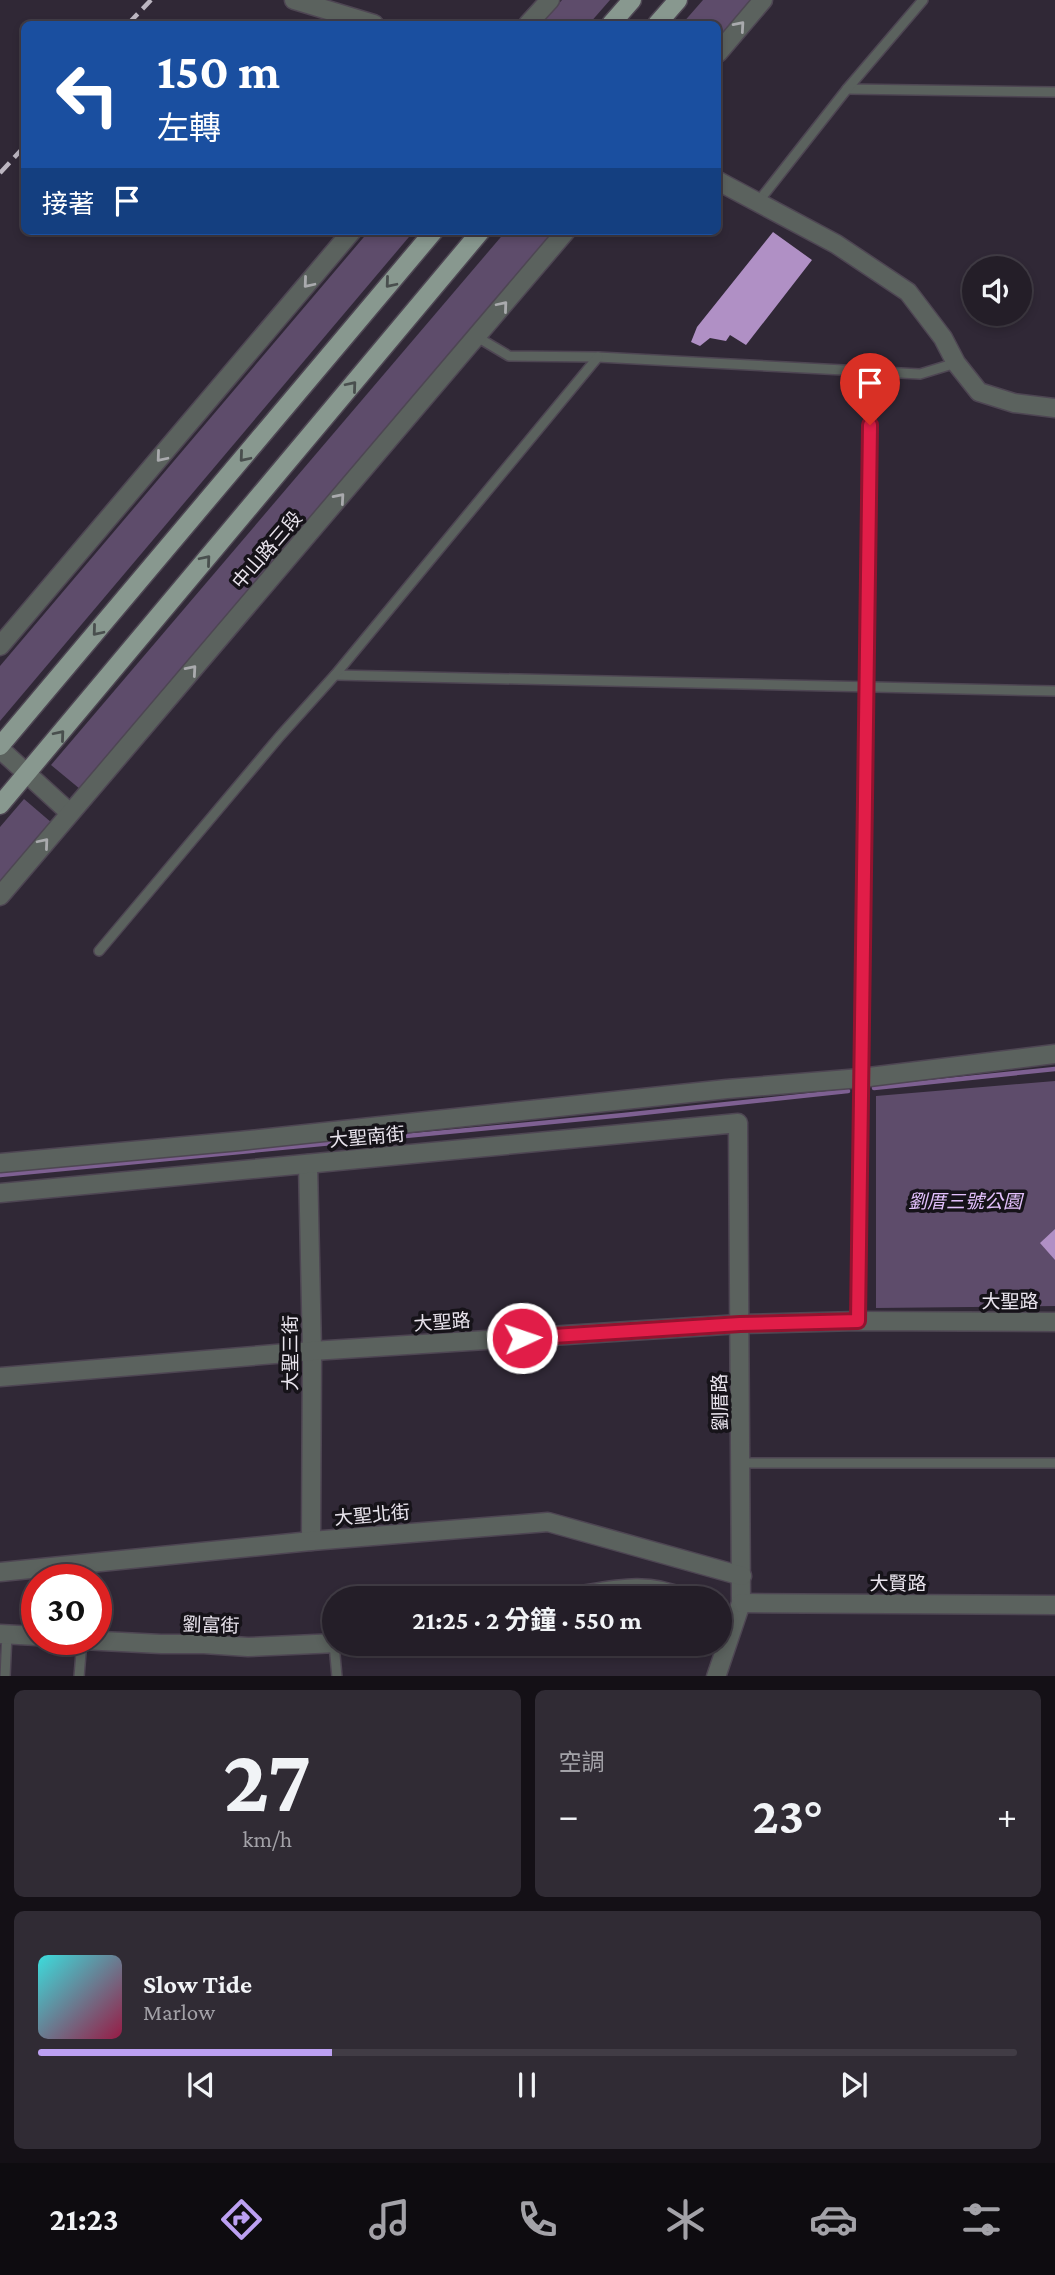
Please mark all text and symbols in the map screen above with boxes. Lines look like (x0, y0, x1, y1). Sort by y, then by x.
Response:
one-way arrow (732, 22, 744, 35)
text: 150 m (157, 44, 280, 99)
icon: left (42, 49, 133, 140)
text: 左轉 (157, 110, 221, 146)
icon: arrive (108, 182, 146, 220)
text: 接著 (42, 190, 94, 219)
map controls (962, 256, 1032, 326)
button: sound (962, 256, 1032, 326)
one-way arrow (304, 275, 316, 288)
one-way arrow (386, 275, 398, 288)
one-way arrow (495, 301, 507, 314)
pin (840, 353, 900, 425)
icon: arrive (851, 364, 889, 402)
one-way arrow (344, 381, 356, 394)
one-way arrow (157, 448, 169, 461)
one-way arrow (239, 449, 252, 462)
one-way arrow (332, 493, 344, 506)
street label: 中山路三段 (228, 507, 306, 593)
one-way arrow (198, 555, 210, 568)
one-way arrow (93, 623, 105, 636)
one-way arrow (184, 666, 196, 679)
one-way arrow (52, 730, 64, 743)
one-way arrow (36, 839, 48, 852)
street label: 大聖南街 (328, 1123, 406, 1151)
park label: 劉厝三號公園 (908, 1191, 1025, 1212)
street label: 大聖路 (981, 1291, 1039, 1312)
position arrow (485, 1301, 559, 1375)
street label: 大聖路 (413, 1310, 471, 1334)
street label: 大聖三街 (280, 1315, 301, 1391)
street label: 劉厝路 (709, 1373, 731, 1431)
street label: 大聖北街 (333, 1501, 411, 1529)
speed limit sign: 30 (21, 1564, 112, 1655)
street label: 大賢路 (869, 1573, 927, 1594)
text: 21:25 · 2 分鐘 · 550 m (412, 1606, 642, 1635)
street label: 劉富街 (182, 1614, 240, 1636)
text: 27 (223, 1729, 311, 1831)
text: 空調 (559, 1749, 605, 1775)
text: 23° (752, 1786, 823, 1844)
text: − (559, 1794, 579, 1836)
text: + (997, 1794, 1017, 1836)
text: km/h (242, 1826, 292, 1852)
text: Slow Tide (143, 1970, 252, 1999)
text: Marlow (143, 1999, 215, 2025)
icon: previous (182, 2066, 220, 2104)
icon: pause (508, 2066, 546, 2104)
icon: next (835, 2066, 873, 2104)
icon: directions (217, 2195, 266, 2244)
icon: music (365, 2195, 414, 2244)
icon: phone (513, 2195, 562, 2244)
icon: climate (661, 2195, 710, 2244)
icon: car (809, 2195, 858, 2244)
icon: filters (957, 2195, 1006, 2244)
text: 21:23 (49, 2201, 119, 2237)

